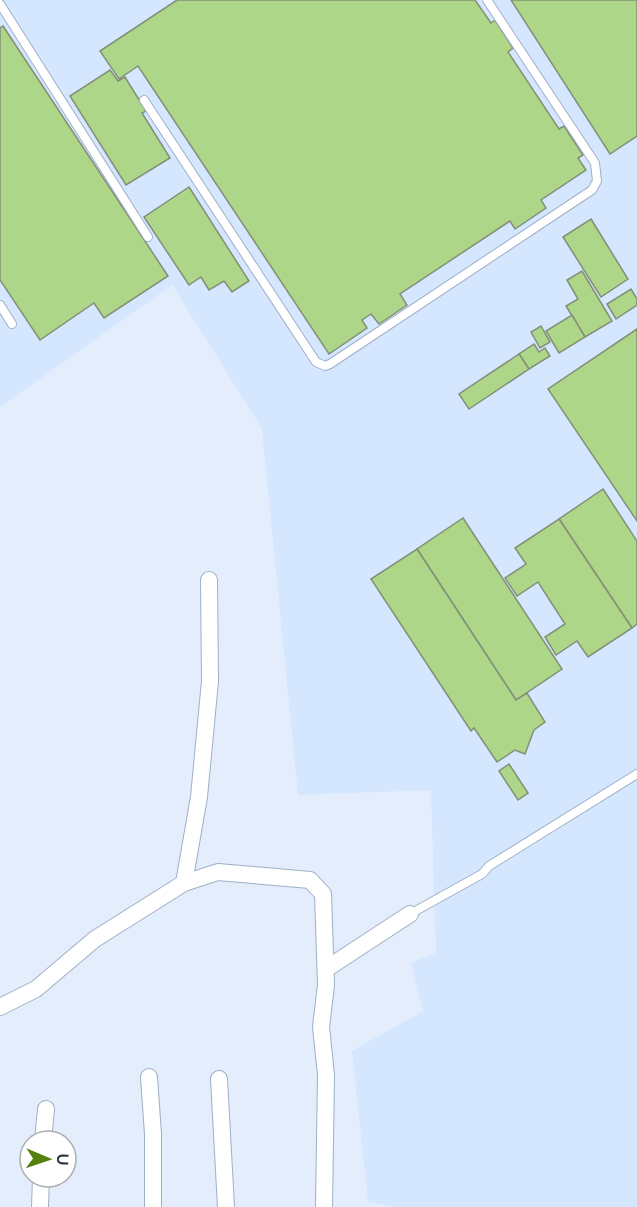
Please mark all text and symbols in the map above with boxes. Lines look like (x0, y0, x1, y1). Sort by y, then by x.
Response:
north arrow (18, 1129, 78, 1189)
text: U (53, 1153, 72, 1166)

